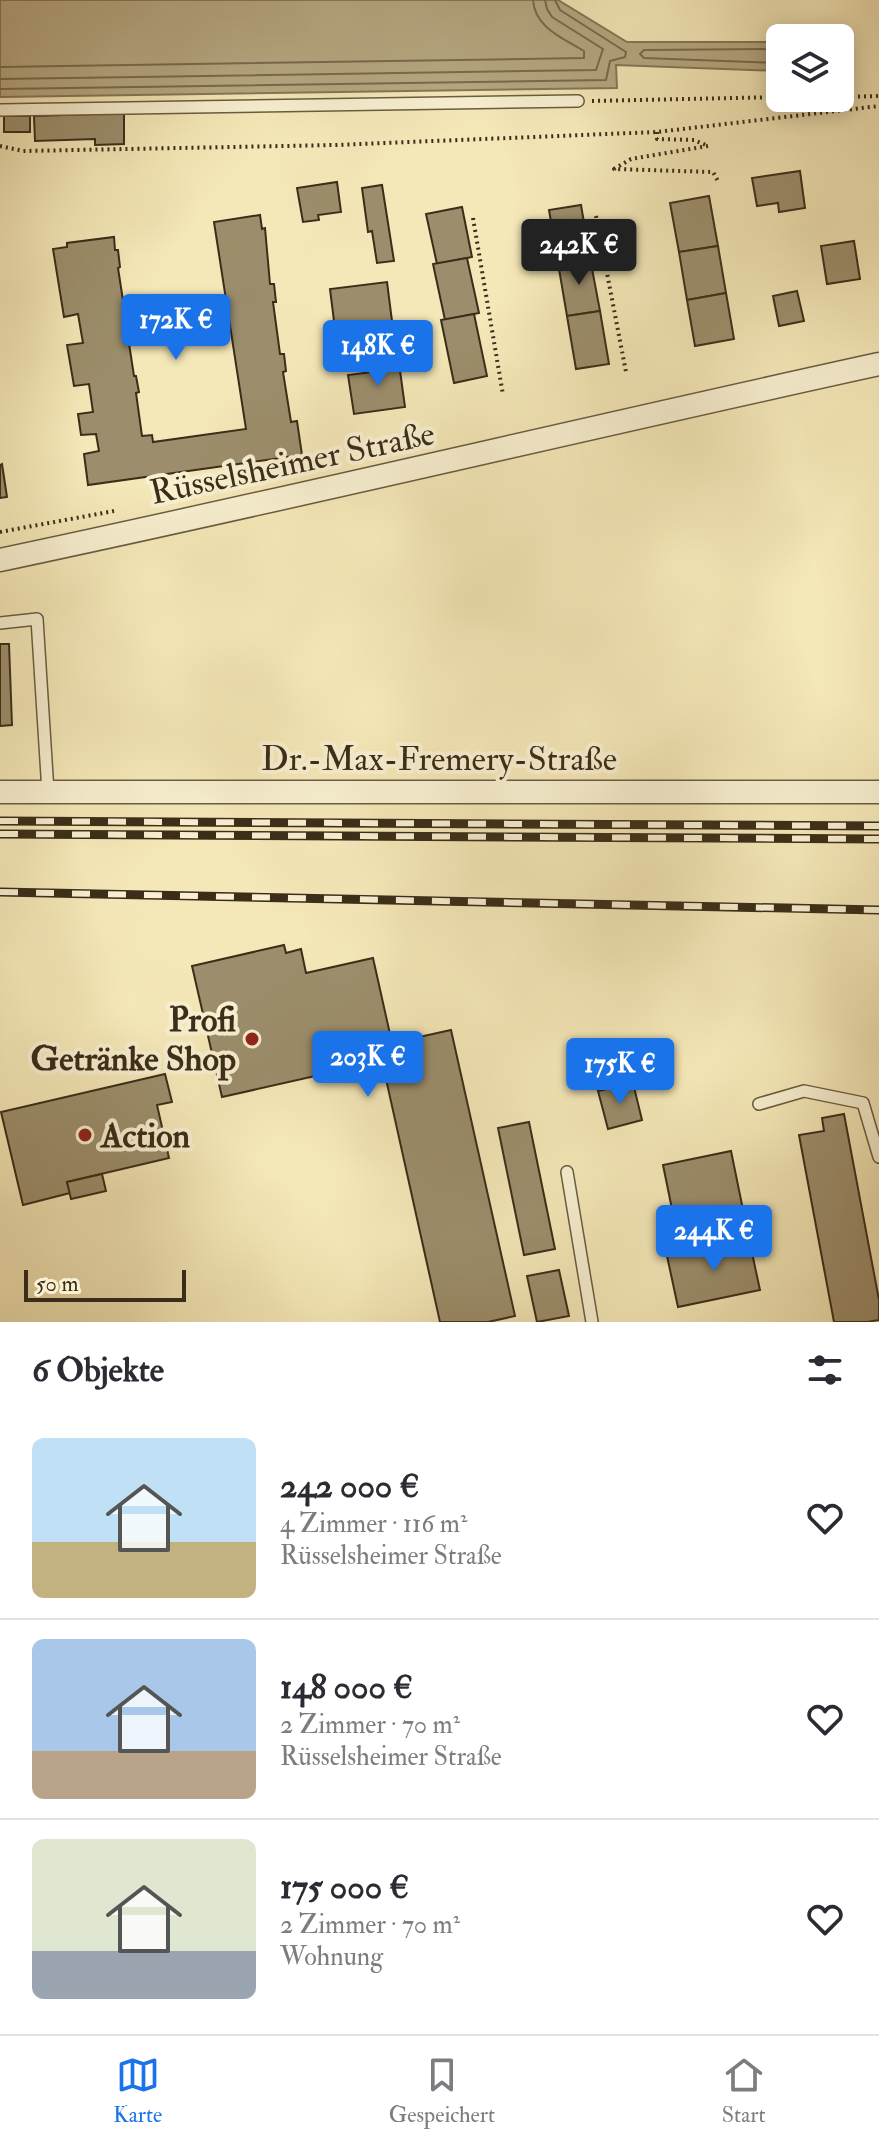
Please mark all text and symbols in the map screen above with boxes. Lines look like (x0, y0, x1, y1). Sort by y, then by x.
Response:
map controls (766, 24, 854, 112)
button: layers (766, 24, 854, 112)
pin: 242K € (514, 219, 644, 287)
text: 242K € (539, 229, 619, 261)
pin: 172K € (111, 294, 241, 362)
text: 172K € (139, 304, 213, 336)
pin: 148K € (313, 320, 443, 388)
text: 148K € (341, 330, 415, 362)
street label: Rüsselsheimer Straße (146, 412, 439, 515)
street label: Dr.-Max-Fremery-Straße (261, 738, 617, 781)
place label: Profi Getränke Shop (31, 999, 236, 1081)
marker: Profi Getränke Shop (243, 1030, 261, 1048)
pin: 203K € (303, 1031, 433, 1099)
pin: 175K € (555, 1038, 685, 1106)
text: 203K € (330, 1041, 406, 1073)
text: 175K € (584, 1048, 656, 1080)
place label: Action (99, 1115, 191, 1158)
marker: Action (76, 1126, 94, 1144)
pin: 244K € (649, 1205, 779, 1273)
text: 244K € (674, 1215, 754, 1247)
scale bar (24, 1266, 186, 1302)
text: 50 m (36, 1270, 78, 1298)
icon: filters (803, 1348, 847, 1392)
text: 6 Objekte (32, 1349, 164, 1392)
text: 242 000 € (280, 1465, 419, 1508)
icon: home (96, 1470, 192, 1566)
icon: heart (803, 1496, 847, 1540)
text: 4 Zimmer · 116 m² (280, 1508, 467, 1540)
text: Rüsselsheimer Straße (280, 1540, 502, 1572)
text: 148 000 € (280, 1666, 413, 1709)
icon: home (96, 1671, 192, 1767)
icon: heart (803, 1697, 847, 1741)
text: 2 Zimmer · 70 m² (280, 1709, 460, 1741)
text: Rüsselsheimer Straße (280, 1741, 502, 1773)
text: 175 000 € (280, 1866, 409, 1909)
icon: home (96, 1871, 192, 1967)
icon: heart (803, 1897, 847, 1941)
text: 2 Zimmer · 70 m² (280, 1909, 460, 1941)
text: Wohnung (280, 1941, 383, 1973)
tab: Karte (113, 2053, 162, 2129)
tab: Gespeichert (389, 2053, 495, 2129)
tab: Start (722, 2053, 766, 2129)

